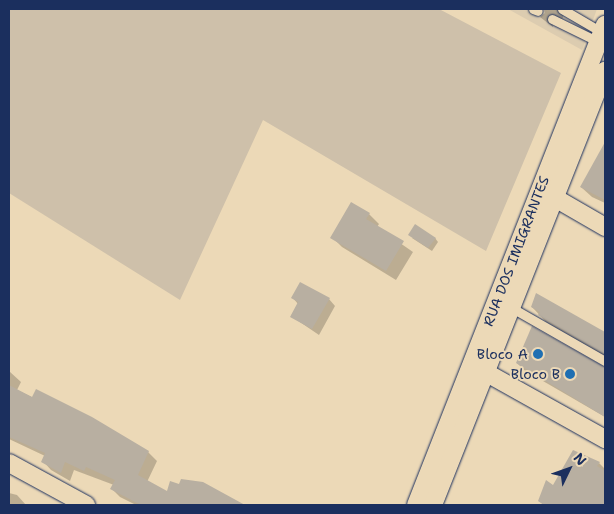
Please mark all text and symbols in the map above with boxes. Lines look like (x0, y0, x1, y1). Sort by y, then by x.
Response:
street label: RUA DOS IMIGRANTES (480, 174, 552, 328)
place label: Bloco A (477, 346, 528, 362)
marker: Bloco A (532, 348, 544, 360)
place label: Bloco B (511, 366, 560, 382)
marker: Bloco B (564, 368, 576, 380)
north arrow (544, 444, 594, 494)
text: N (570, 449, 591, 469)

